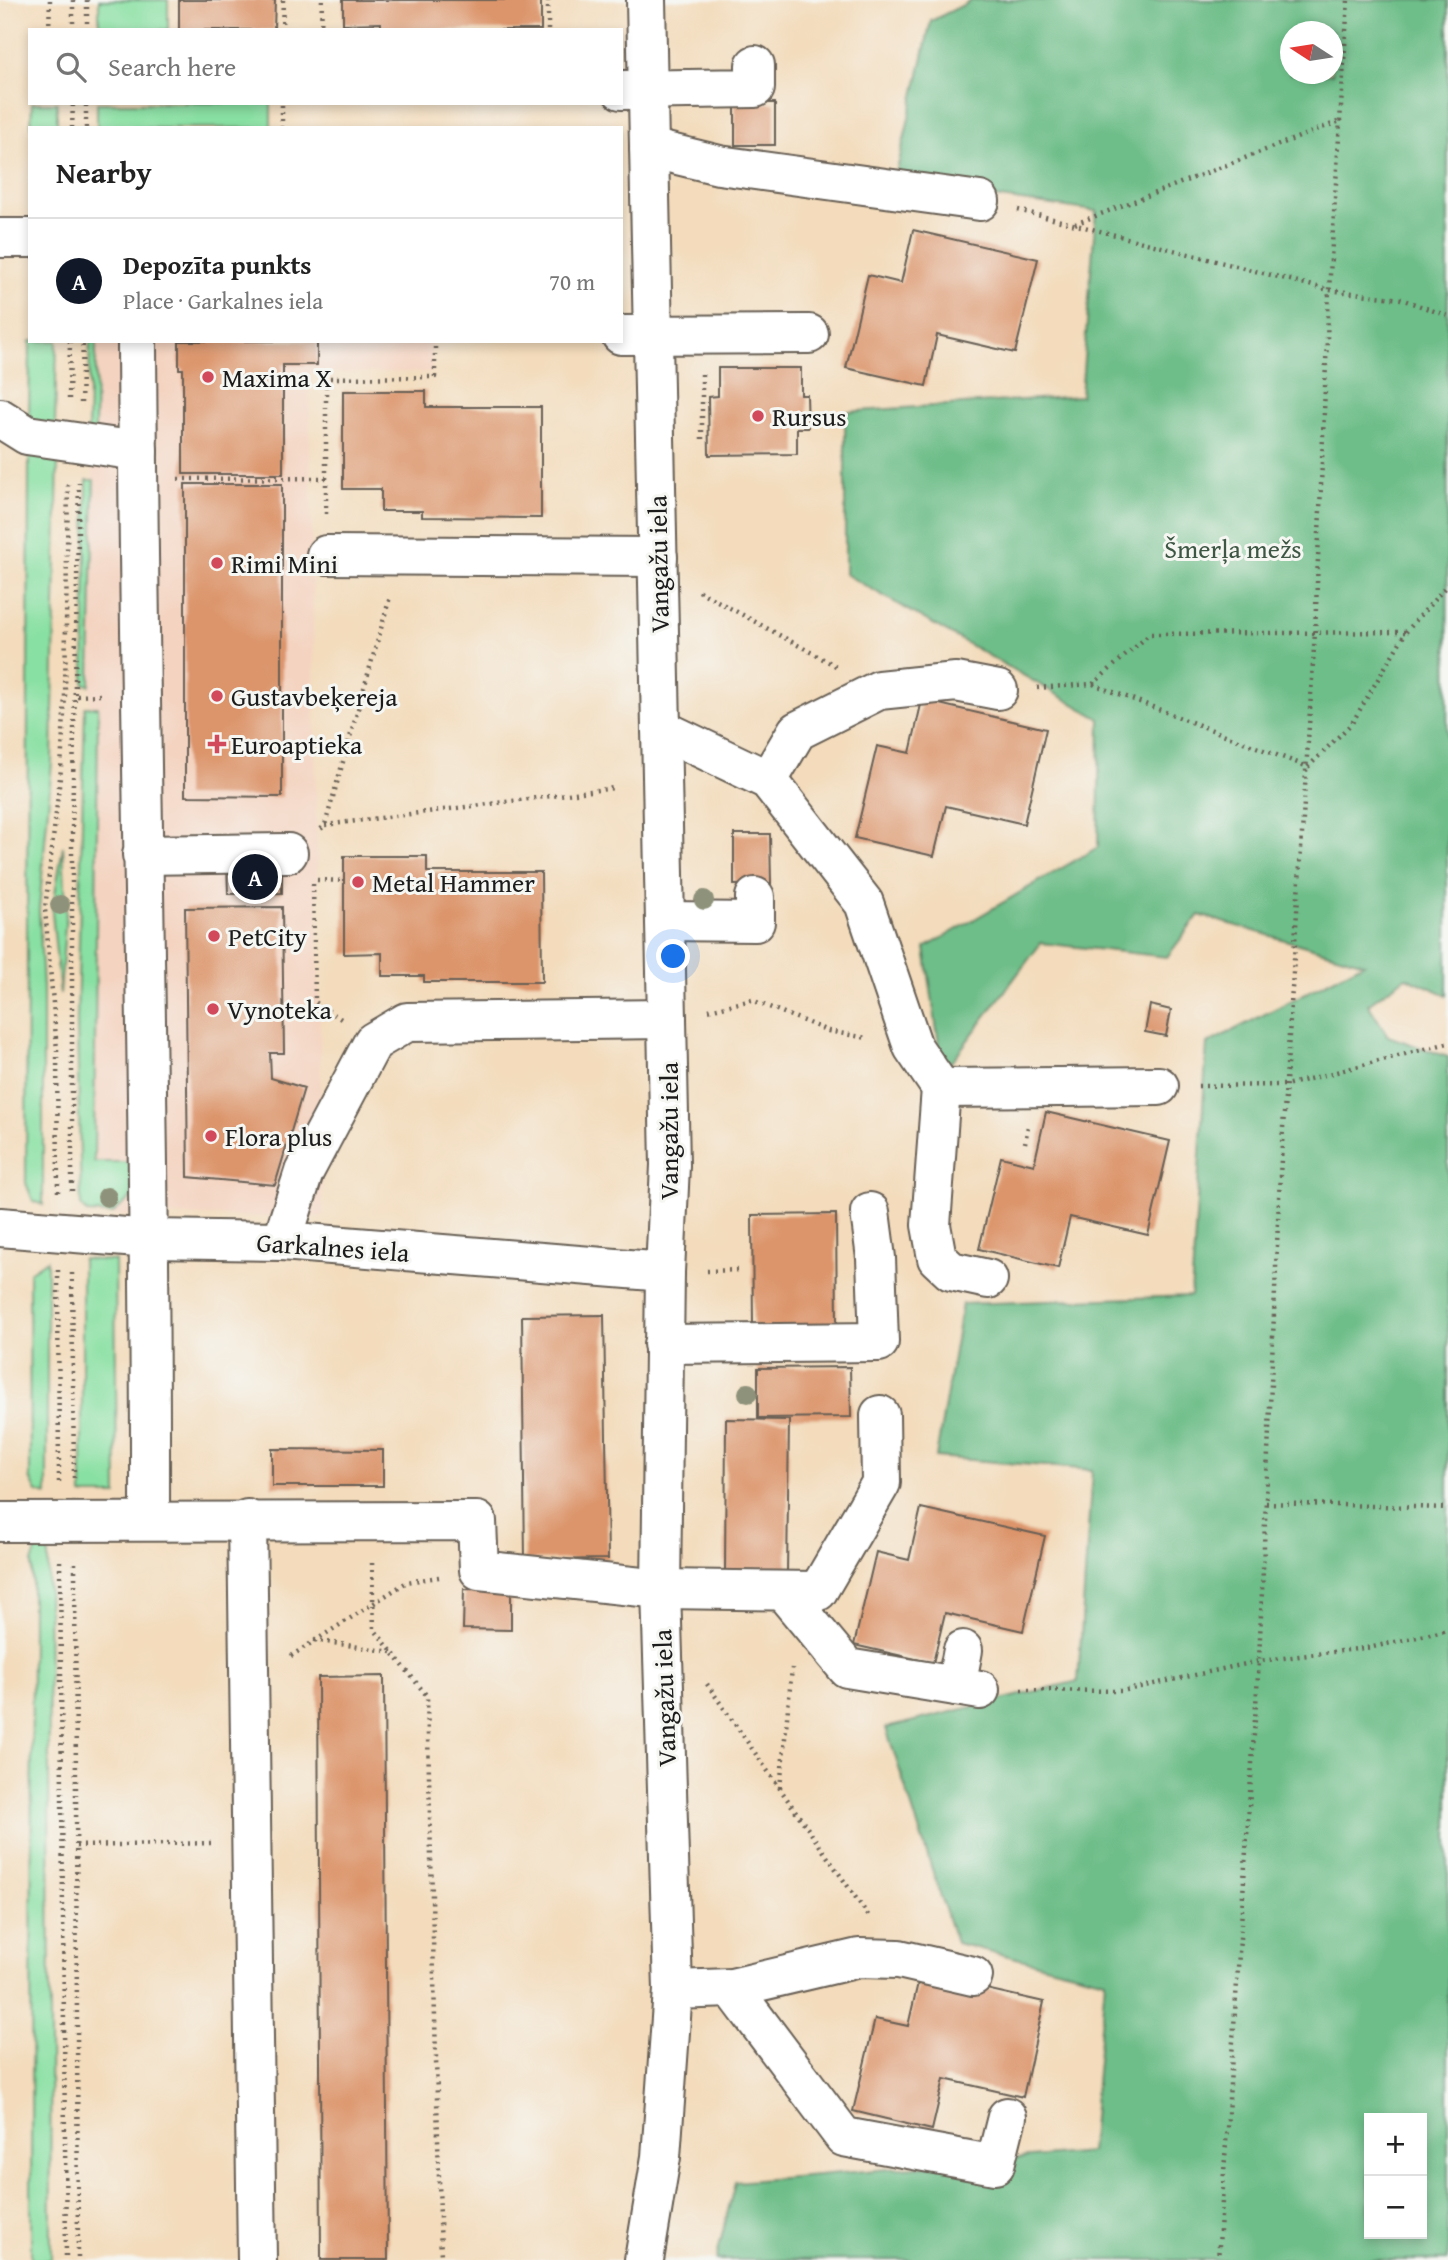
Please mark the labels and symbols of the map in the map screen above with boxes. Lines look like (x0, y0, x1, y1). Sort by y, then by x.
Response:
north arrow (1280, 21, 1343, 84)
place label: Maxima X (222, 358, 332, 397)
marker: Maxima X (200, 369, 216, 385)
place label: Rursus (772, 397, 846, 436)
marker: Rursus (750, 408, 766, 424)
street label: Vangažu iela (637, 494, 679, 633)
park label: Šmerļa mežs (1164, 529, 1302, 568)
place label: Rimi Mini (231, 544, 338, 583)
marker: Rimi Mini (209, 555, 225, 571)
place label: Gustavbeķereja (231, 677, 398, 716)
marker: Gustavbeķereja (209, 688, 225, 704)
place label: Euroaptieka (231, 725, 363, 764)
marker: Euroaptieka (209, 736, 225, 752)
pin: A (232, 851, 278, 903)
place label: Metal Hammer (372, 863, 535, 902)
marker: Metal Hammer (350, 874, 366, 890)
place label: PetCity (228, 917, 307, 956)
marker: PetCity (206, 928, 222, 944)
your location (656, 939, 690, 973)
place label: Vynoteka (227, 990, 332, 1029)
marker: Vynoteka (205, 1001, 221, 1017)
street label: Vangažu iela (649, 1061, 688, 1200)
place label: Flora plus (225, 1117, 332, 1156)
marker: Flora plus (203, 1128, 219, 1144)
street label: Garkalnes iela (255, 1222, 411, 1272)
street label: Vangažu iela (642, 1628, 686, 1768)

